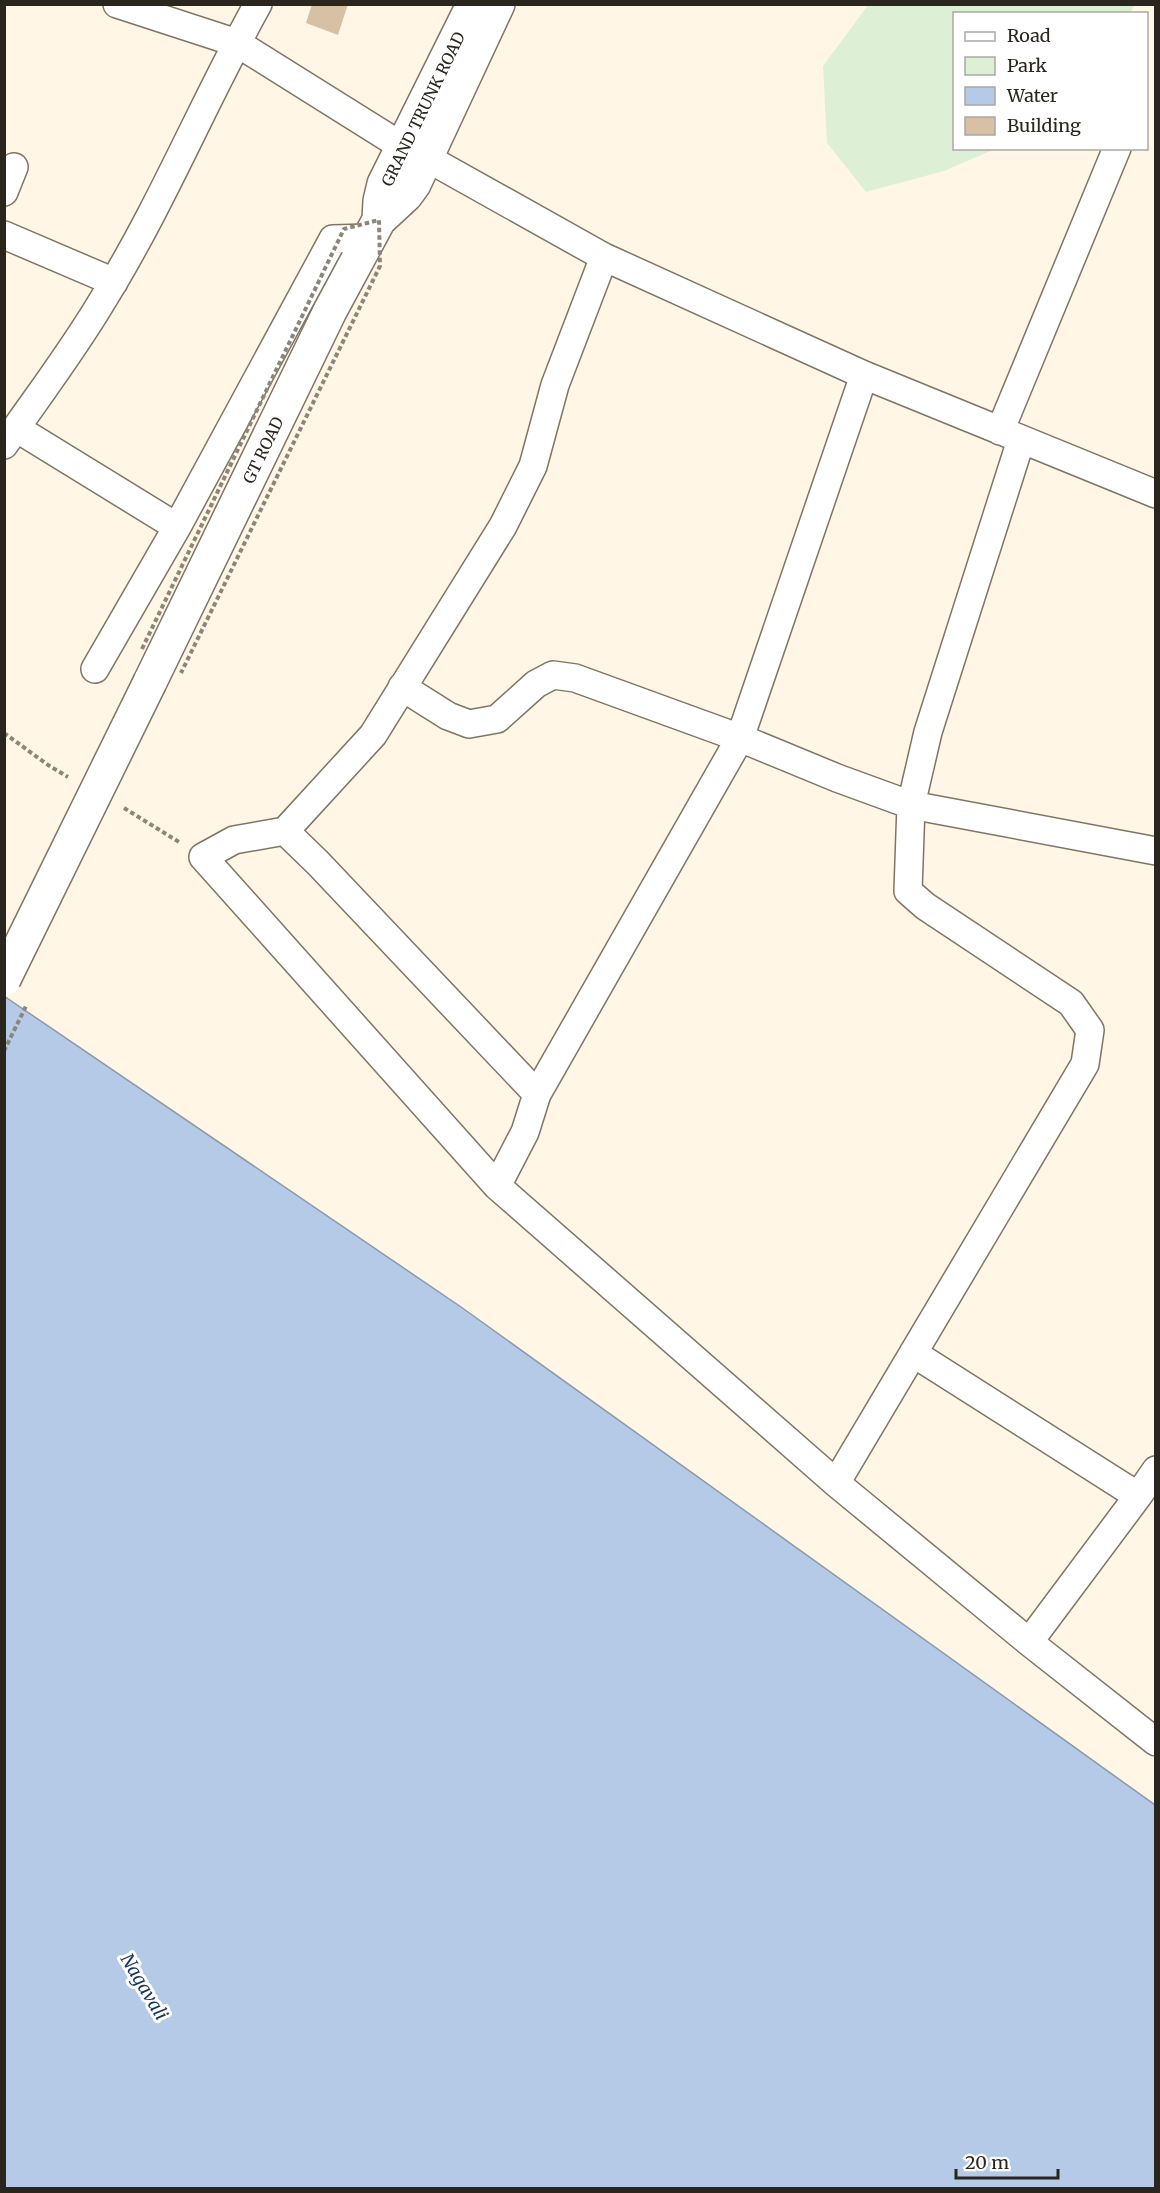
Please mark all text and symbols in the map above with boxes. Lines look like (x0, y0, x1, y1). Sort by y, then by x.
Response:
legend (953, 12, 1148, 150)
text: Road (1007, 24, 1051, 47)
street label: GRAND TRUNK ROAD (377, 28, 469, 190)
text: Park (1007, 54, 1048, 77)
text: Water (1006, 84, 1058, 107)
text: Building (1007, 114, 1081, 137)
street label: GT ROAD (238, 413, 288, 487)
water label: Nagavali (116, 1949, 173, 2024)
scale bar (956, 2142, 1058, 2180)
text: 20 m (965, 2151, 1009, 2174)

